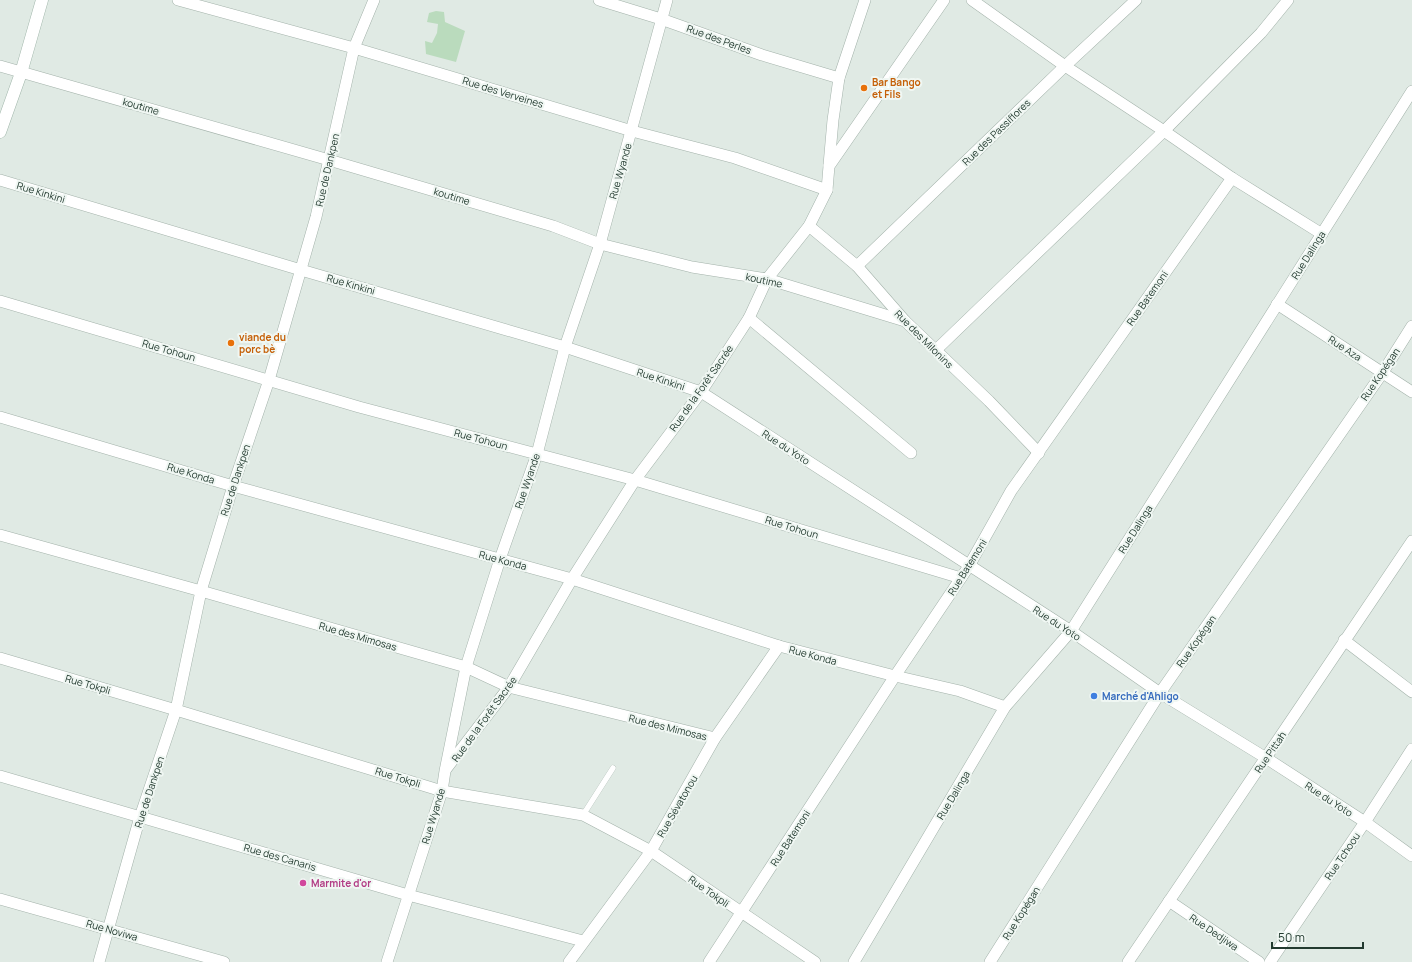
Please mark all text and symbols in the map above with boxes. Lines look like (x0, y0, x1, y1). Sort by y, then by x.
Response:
street label: Rue des Perles (685, 21, 753, 57)
street label: Rue des Verveines (461, 73, 545, 111)
place label: Bar Bango et Fils (872, 75, 921, 101)
marker: Bar Bango et Fils (859, 83, 869, 93)
street label: koutime (121, 94, 161, 118)
street label: Rue des Passiflores (959, 96, 1033, 168)
street label: Rue de Dankpen (312, 132, 342, 208)
street label: Rue Wyande (605, 141, 635, 201)
street label: Rue Kinkini (15, 178, 67, 206)
street label: koutime (432, 184, 472, 208)
street label: Rue Dalinga (1288, 228, 1328, 282)
street label: Rue Batemoni (1123, 268, 1171, 328)
street label: koutime (744, 269, 784, 291)
street label: Rue Kinkini (325, 270, 377, 298)
street label: Rue des Milonins (892, 307, 956, 371)
place label: viande du porc bè (239, 330, 286, 356)
street label: Rue Aza (1326, 332, 1364, 364)
street label: Rue Tohoun (141, 336, 197, 364)
marker: viande du porc bè (226, 338, 236, 348)
street label: Rue de la Forêt Sacrée (666, 342, 736, 434)
street label: Rue Kopégan (1357, 345, 1403, 403)
street label: Rue Kinkini (635, 365, 687, 393)
street label: Rue Tohoun (453, 425, 509, 453)
street label: Rue du Yoto (759, 426, 813, 468)
street label: Rue de Dankpen (217, 442, 253, 518)
street label: Rue Wyande (511, 451, 543, 511)
street label: Rue Konda (166, 459, 216, 487)
street label: Rue Dalinga (1115, 502, 1155, 556)
street label: Rue Tohoun (764, 512, 820, 542)
street label: Rue Batemoni (944, 536, 990, 598)
street label: Rue Konda (478, 547, 528, 573)
street label: Rue du Yoto (1030, 602, 1084, 644)
street label: Rue Kopégan (1173, 612, 1219, 670)
street label: Rue des Mimosas (318, 618, 398, 654)
street label: Rue Konda (788, 642, 838, 668)
street label: Rue Tokpli (64, 671, 112, 697)
street label: Rue de la Forêt Sacrée (448, 673, 520, 765)
place label: Marché d'Ahligo (1102, 689, 1179, 703)
marker: Marché d'Ahligo (1089, 691, 1099, 701)
street label: Rue des Mimosas (627, 711, 709, 743)
street label: Rue Pittah (1251, 728, 1289, 776)
street label: Rue de Dankpen (131, 754, 167, 830)
street label: Rue Tokpli (374, 763, 422, 791)
street label: Rue Dalinga (933, 768, 973, 822)
street label: Rue Sévatonou (654, 772, 701, 840)
street label: Rue du Yoto (1302, 778, 1356, 820)
street label: Rue Wyande (418, 786, 448, 846)
street label: Rue Batemoni (767, 807, 813, 869)
street label: Rue Tchoou (1321, 829, 1363, 883)
street label: Rue des Canaris (242, 840, 318, 874)
street label: Rue Tokpli (686, 872, 732, 910)
place label: Marmite d'or (311, 876, 371, 890)
marker: Marmite d'or (298, 878, 308, 888)
street label: Rue Kopégan (999, 883, 1043, 942)
street label: Rue Dedjiwa (1187, 910, 1241, 954)
street label: Rue Noviwa (85, 916, 139, 944)
scale bar (1272, 924, 1363, 950)
text: 50 m (1278, 929, 1305, 946)

